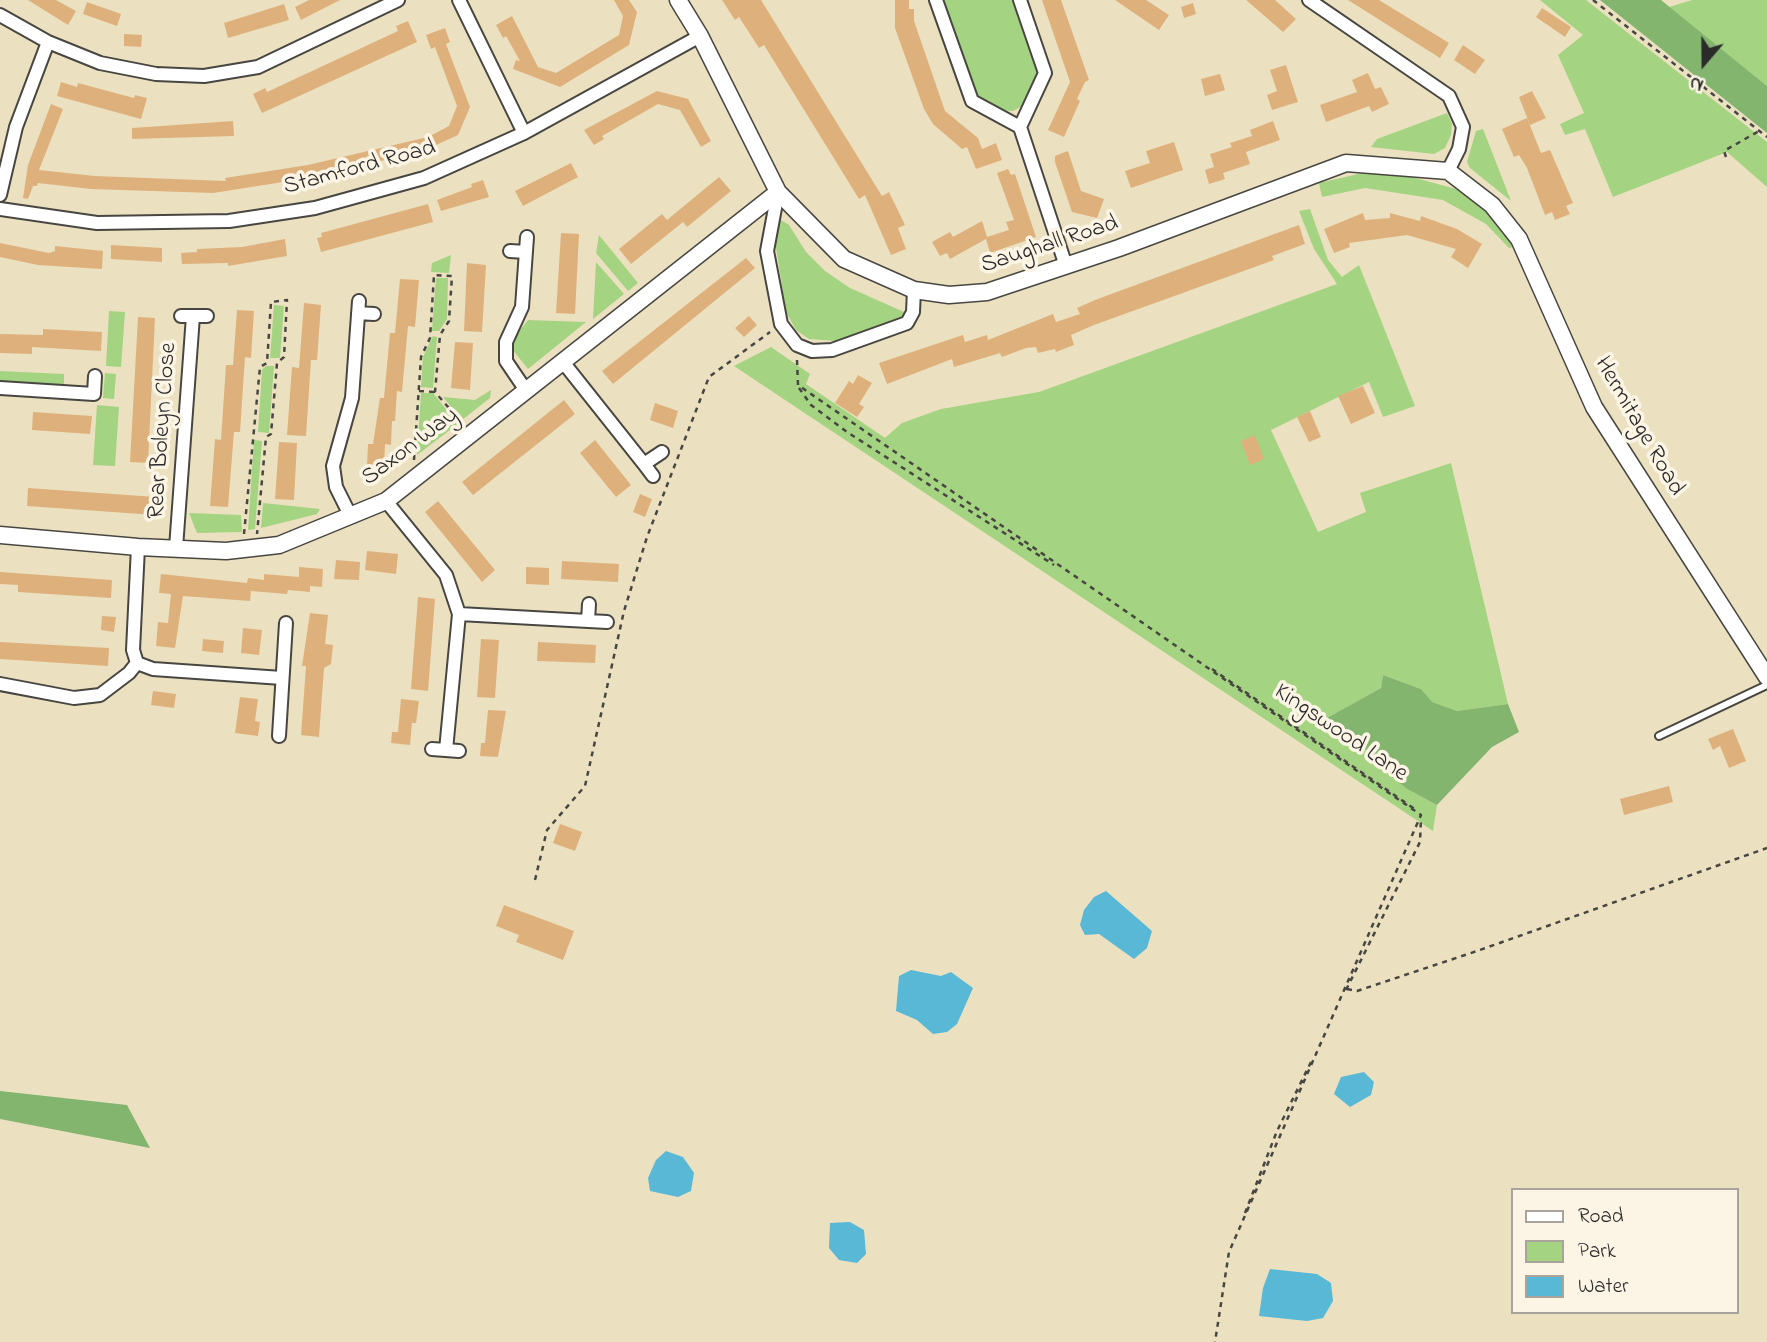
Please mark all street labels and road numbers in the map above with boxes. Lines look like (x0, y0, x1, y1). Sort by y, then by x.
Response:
street label: Stamford Road (281, 135, 439, 203)
street label: Saughall Road (978, 210, 1122, 282)
street label: Rear Boleyn Close (143, 342, 185, 520)
street label: Hermitage Road (1587, 352, 1689, 502)
street label: Saxon Way (357, 402, 465, 494)
street label: Kingswood Lane (1268, 679, 1412, 789)

